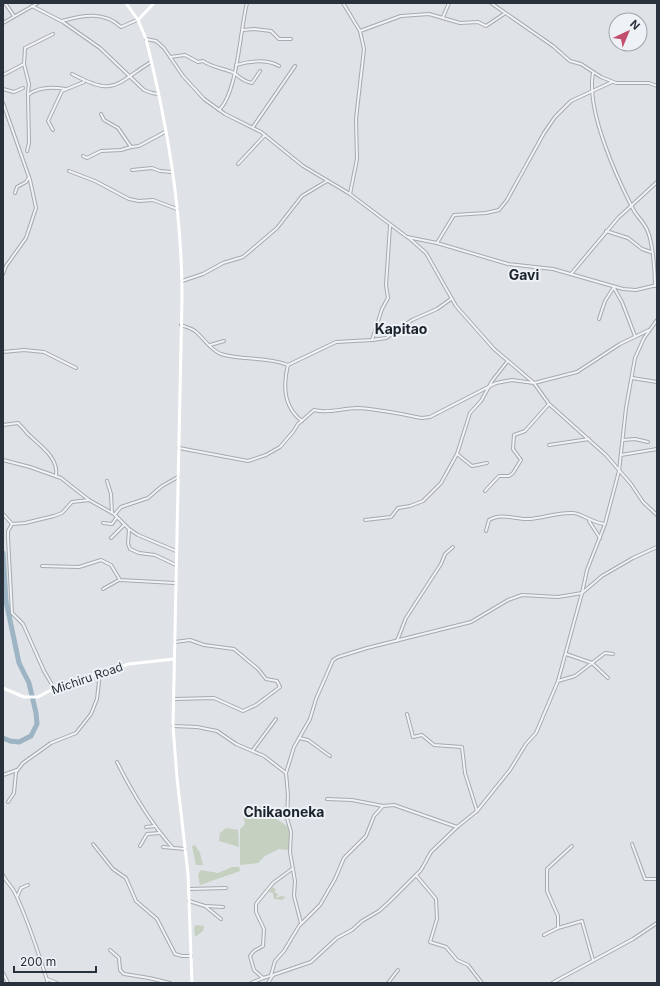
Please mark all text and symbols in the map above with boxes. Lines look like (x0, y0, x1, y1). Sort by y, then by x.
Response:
north arrow (608, 12, 648, 52)
text: N (627, 17, 643, 33)
district label: Gavi (509, 266, 539, 283)
district label: Kapitao (375, 320, 428, 337)
street label: Michiru Road (49, 659, 125, 697)
district label: Chikaoneka (243, 803, 325, 820)
scale bar (14, 948, 96, 974)
text: 200 m (20, 954, 56, 969)

